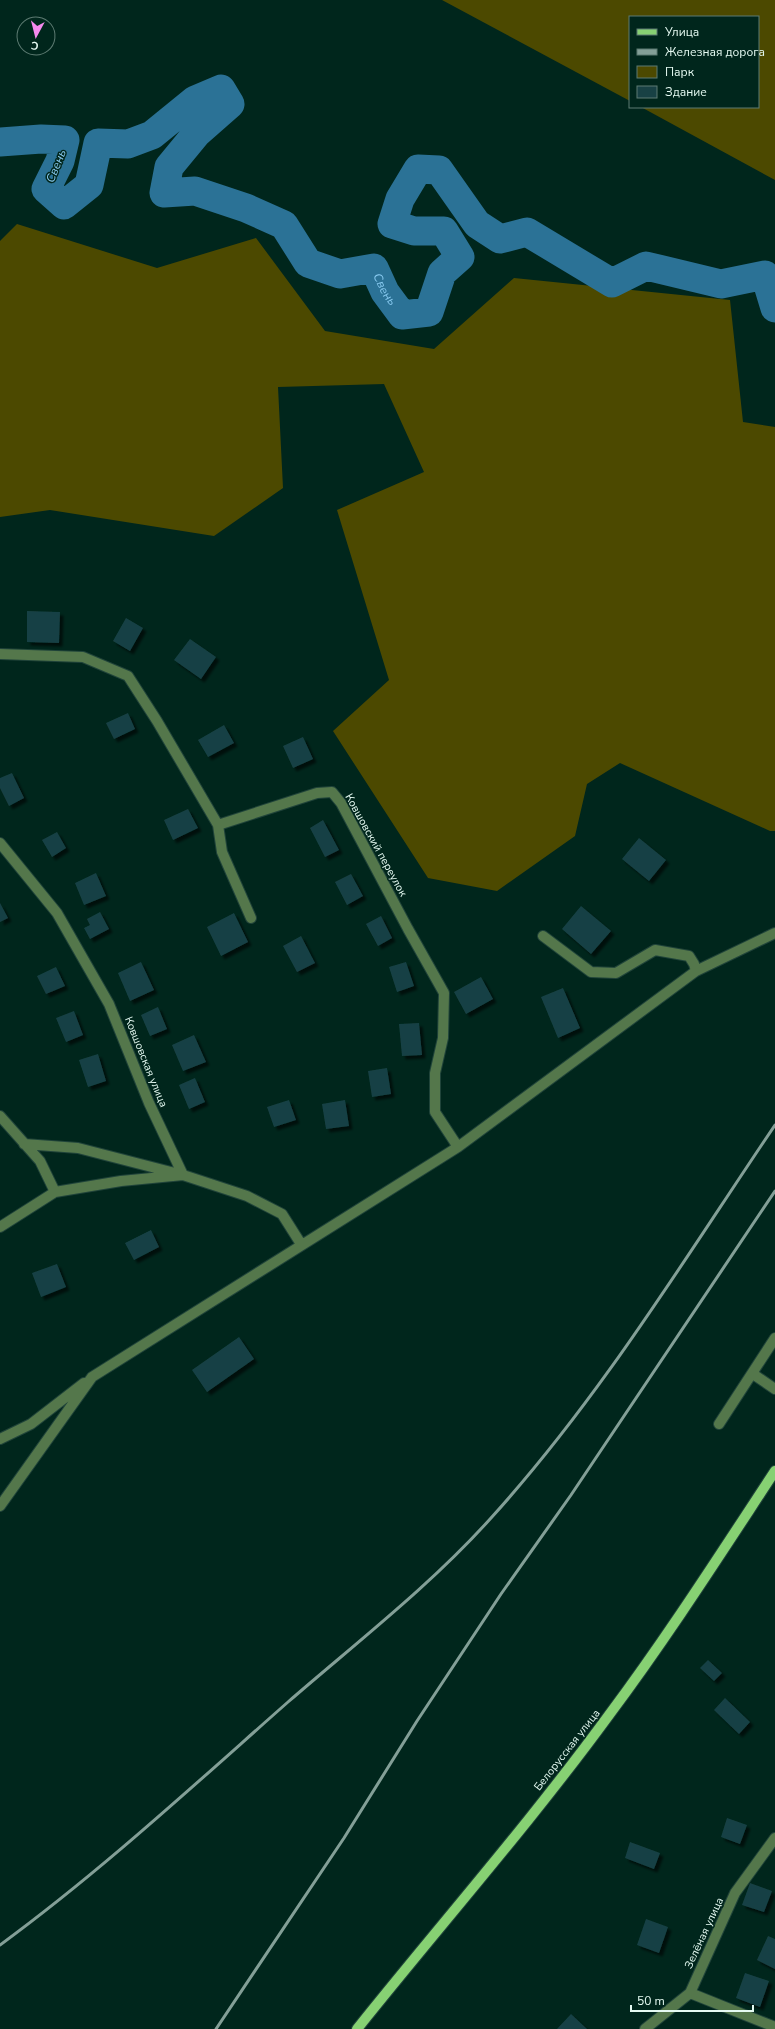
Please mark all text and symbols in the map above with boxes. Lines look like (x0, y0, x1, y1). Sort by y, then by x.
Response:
north arrow (16, 16, 56, 56)
legend (629, 16, 759, 108)
text: Улица (664, 24, 699, 40)
text: С (30, 37, 39, 53)
text: Железная дорога (665, 44, 765, 60)
text: Парк (665, 64, 695, 80)
text: Здание (665, 84, 707, 100)
water label: Свень (42, 147, 70, 185)
water label: Свень (369, 271, 400, 309)
street label: Ковшовский переулок (341, 791, 411, 899)
street label: Ковшовская улица (121, 1014, 171, 1110)
street label: Белорусская улица (530, 1706, 604, 1794)
street label: Зелёная улица (681, 1895, 727, 1971)
scale bar (631, 1987, 753, 2013)
text: 50 m (637, 1993, 665, 2009)

